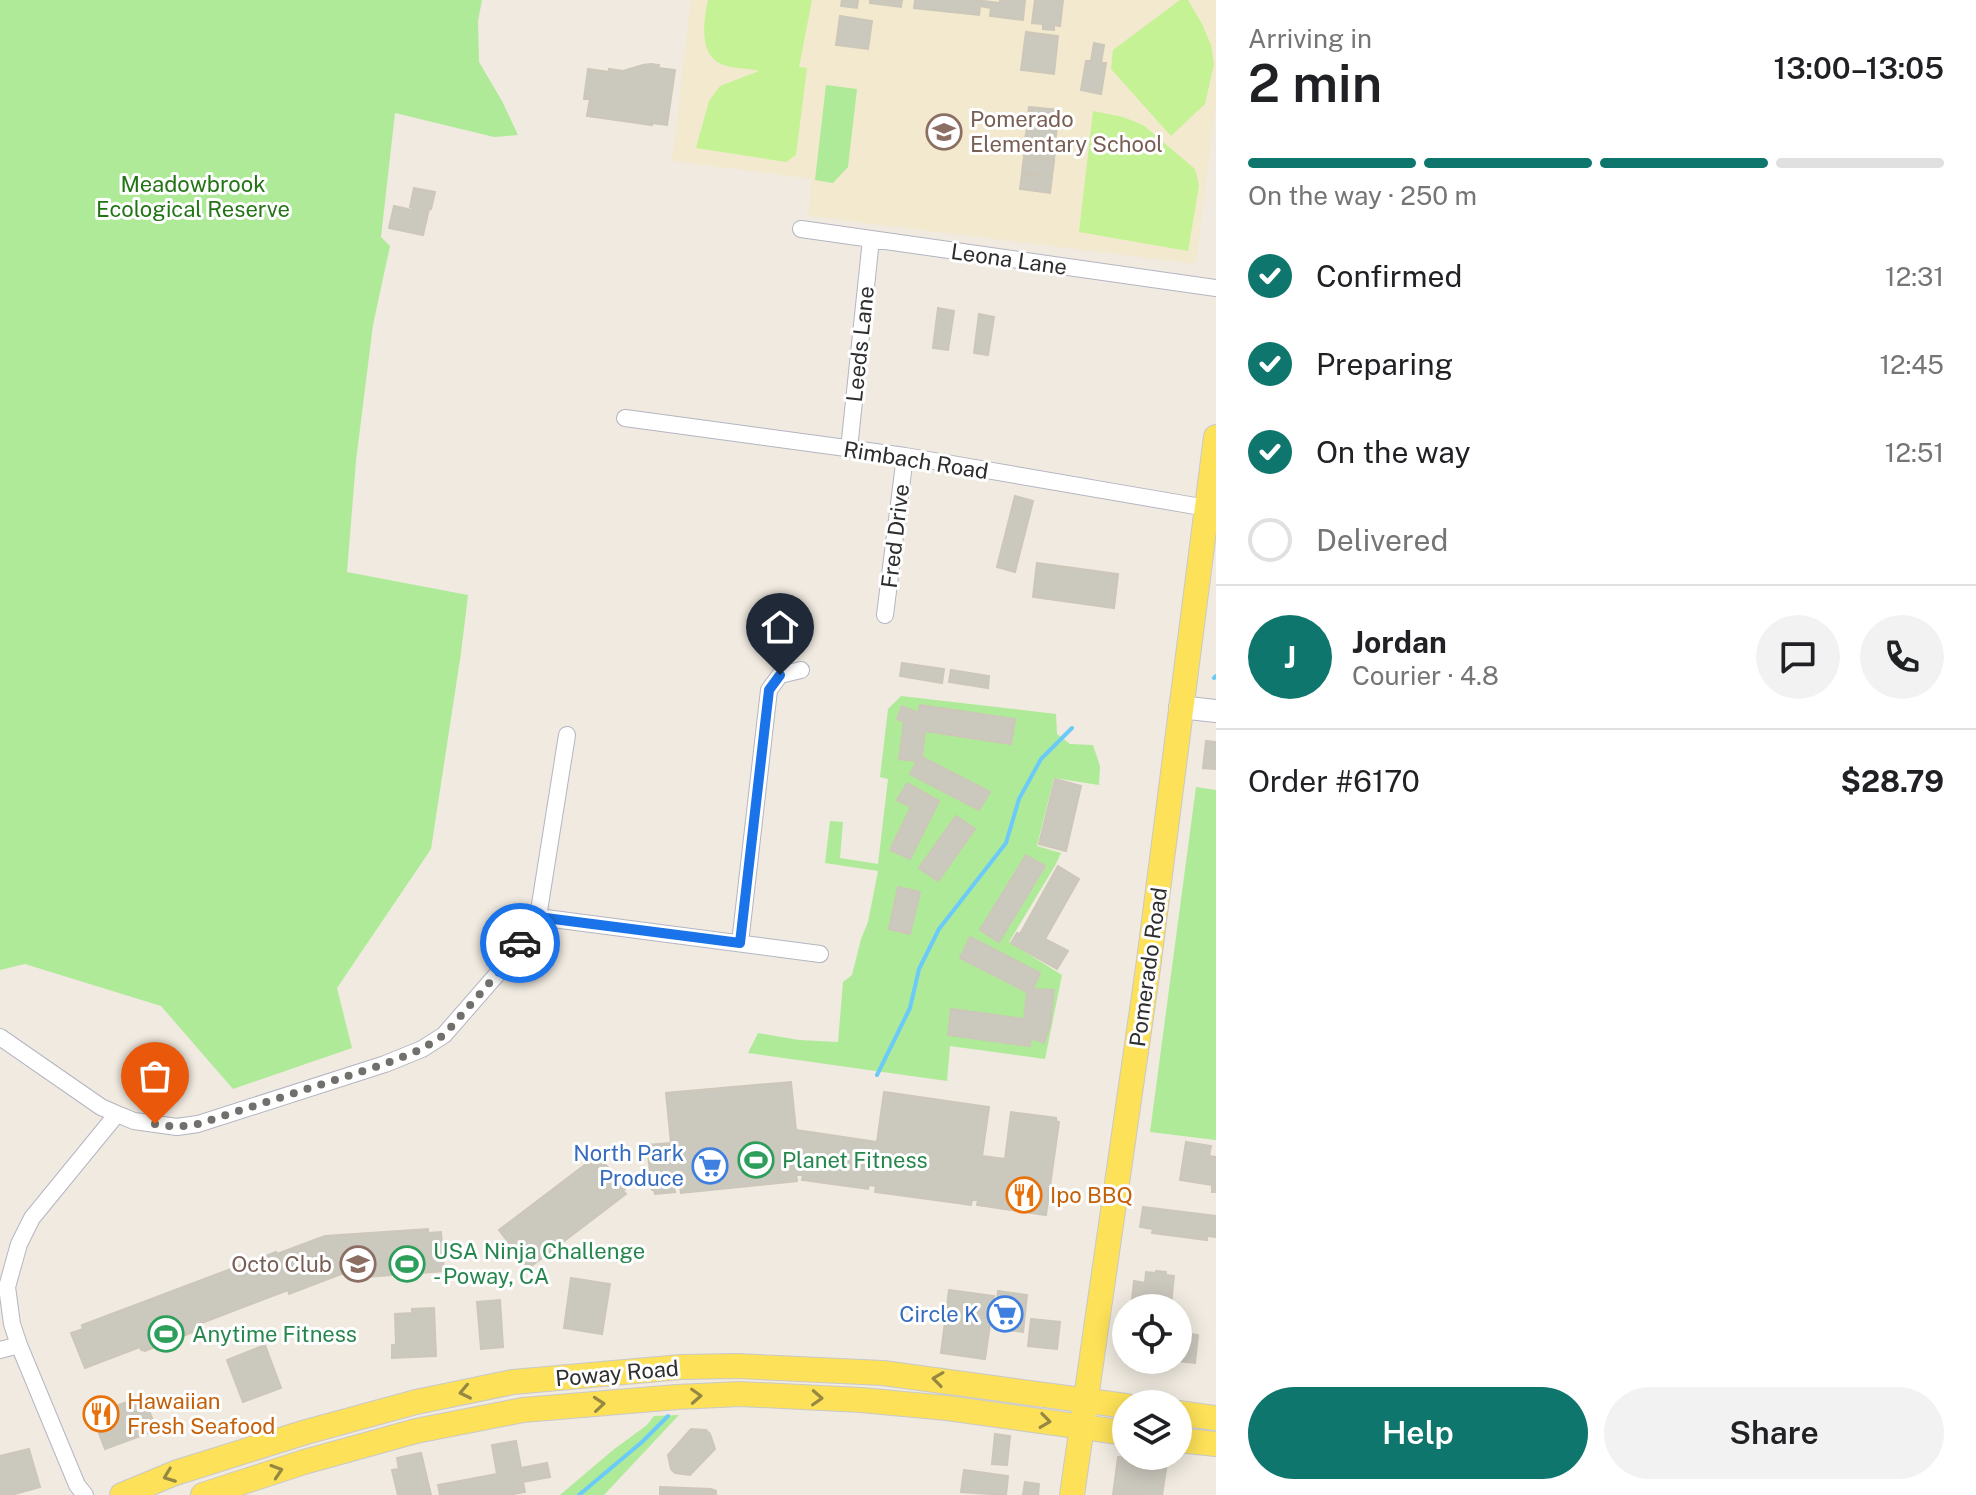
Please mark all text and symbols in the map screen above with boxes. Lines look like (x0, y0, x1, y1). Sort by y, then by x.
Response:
text: Arriving in (1248, 23, 1372, 54)
text: 13:00–13:05 (1774, 50, 1944, 86)
text: 2 min (1248, 53, 1382, 114)
place label: Pomerado Elementary School (970, 106, 1163, 157)
school or university icon: Pomerado Elementary School (925, 113, 963, 151)
park label: Meadowbrook Ecological Reserve (96, 171, 290, 222)
text: On the way · 250 m (1248, 180, 1477, 211)
street label: Leona Lane (949, 238, 1069, 280)
icon: check (1248, 254, 1292, 298)
text: Confirmed (1316, 258, 1462, 294)
text: 12:31 (1885, 261, 1944, 292)
street label: Leeds Lane (841, 285, 879, 403)
icon: check (1248, 342, 1292, 386)
text: Preparing (1316, 346, 1453, 382)
text: 12:45 (1879, 349, 1944, 380)
icon: check (1248, 430, 1292, 474)
text: On the way (1316, 434, 1470, 470)
street label: Rimbach Road (842, 436, 990, 484)
text: 12:51 (1885, 437, 1944, 468)
street label: Fred Drive (876, 482, 914, 590)
text: Delivered (1316, 522, 1448, 558)
pin (746, 593, 814, 675)
icon: home (758, 605, 802, 649)
button: chat (1756, 615, 1840, 699)
button: phone (1860, 615, 1944, 699)
text: Jordan (1352, 624, 1447, 660)
text: J (1284, 639, 1296, 675)
text: Courier · 4.8 (1352, 660, 1499, 691)
text: Order #6170 (1248, 763, 1420, 799)
text: $28.79 (1841, 763, 1944, 799)
street label: Pomerado Road (1124, 885, 1172, 1049)
courier (480, 903, 560, 983)
icon: car (498, 921, 542, 965)
pin (121, 1042, 189, 1124)
icon: bag (133, 1054, 177, 1098)
place label: North Park Produce (573, 1140, 684, 1191)
sports icon: Planet Fitness (737, 1141, 775, 1179)
supermarket icon: North Park Produce (691, 1147, 729, 1185)
place label: Planet Fitness (782, 1147, 928, 1173)
restaurant icon: Ipo BBQ (1005, 1176, 1043, 1214)
place label: Ipo BBQ (1050, 1182, 1133, 1208)
place label: USA Ninja Challenge - Poway, CA (433, 1238, 645, 1289)
school or university icon: Octo Club (339, 1245, 377, 1283)
sports icon: USA Ninja Challenge - Poway, CA (388, 1245, 426, 1283)
place label: Octo Club (231, 1251, 332, 1277)
map controls (1112, 1294, 1192, 1470)
button: locate (1112, 1294, 1192, 1374)
supermarket icon: Circle K (986, 1295, 1024, 1333)
place label: Circle K (899, 1301, 979, 1327)
sports icon: Anytime Fitness (147, 1315, 185, 1353)
place label: Anytime Fitness (192, 1321, 357, 1347)
street label: Poway Road (554, 1355, 680, 1391)
one-way arrow (931, 1371, 945, 1388)
one-way arrow (459, 1383, 473, 1400)
button: Help (1248, 1387, 1588, 1479)
button: Share (1604, 1387, 1944, 1479)
place label: Hawaiian Fresh Seafood (127, 1388, 275, 1439)
one-way arrow (690, 1388, 703, 1405)
one-way arrow (811, 1389, 824, 1406)
button: layers (1112, 1390, 1192, 1470)
restaurant icon: Hawaiian Fresh Seafood (82, 1395, 120, 1433)
one-way arrow (593, 1395, 606, 1412)
one-way arrow (1039, 1413, 1052, 1430)
one-way arrow (270, 1464, 284, 1480)
one-way arrow (163, 1466, 177, 1483)

